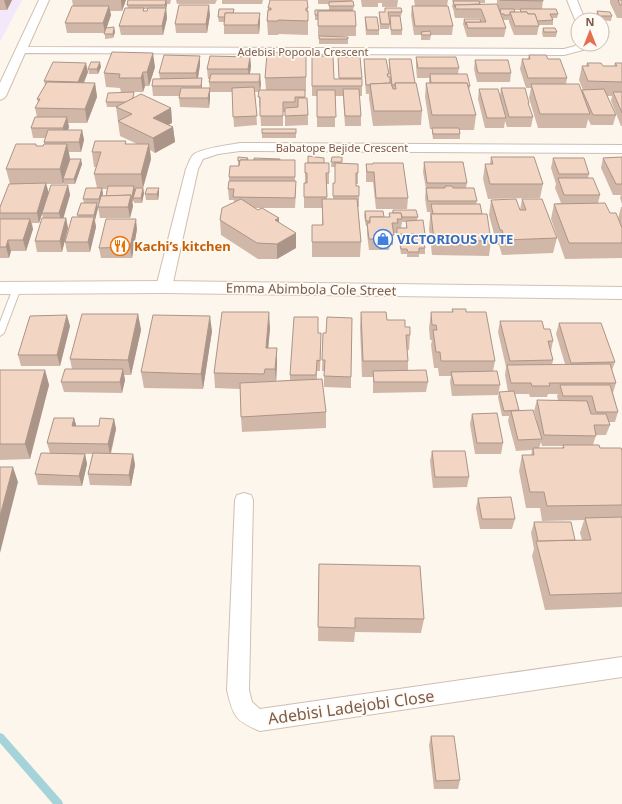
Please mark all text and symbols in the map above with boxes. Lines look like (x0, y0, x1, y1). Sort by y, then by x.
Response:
north arrow (570, 12, 610, 52)
text: N (586, 14, 594, 29)
street label: Adebisi Popoola Crescent (238, 44, 368, 59)
street label: Babatope Bejide Crescent (276, 140, 408, 155)
shop icon: VICTORIOUS YUTE (372, 228, 394, 250)
place label: VICTORIOUS YUTE (397, 230, 513, 248)
restaurant icon: Kachi’s kitchen (109, 235, 131, 257)
place label: Kachi’s kitchen (134, 237, 231, 255)
street label: Emma Abimbola Cole Street (226, 279, 397, 299)
street label: Adebisi Ladejobi Close (266, 684, 436, 730)

